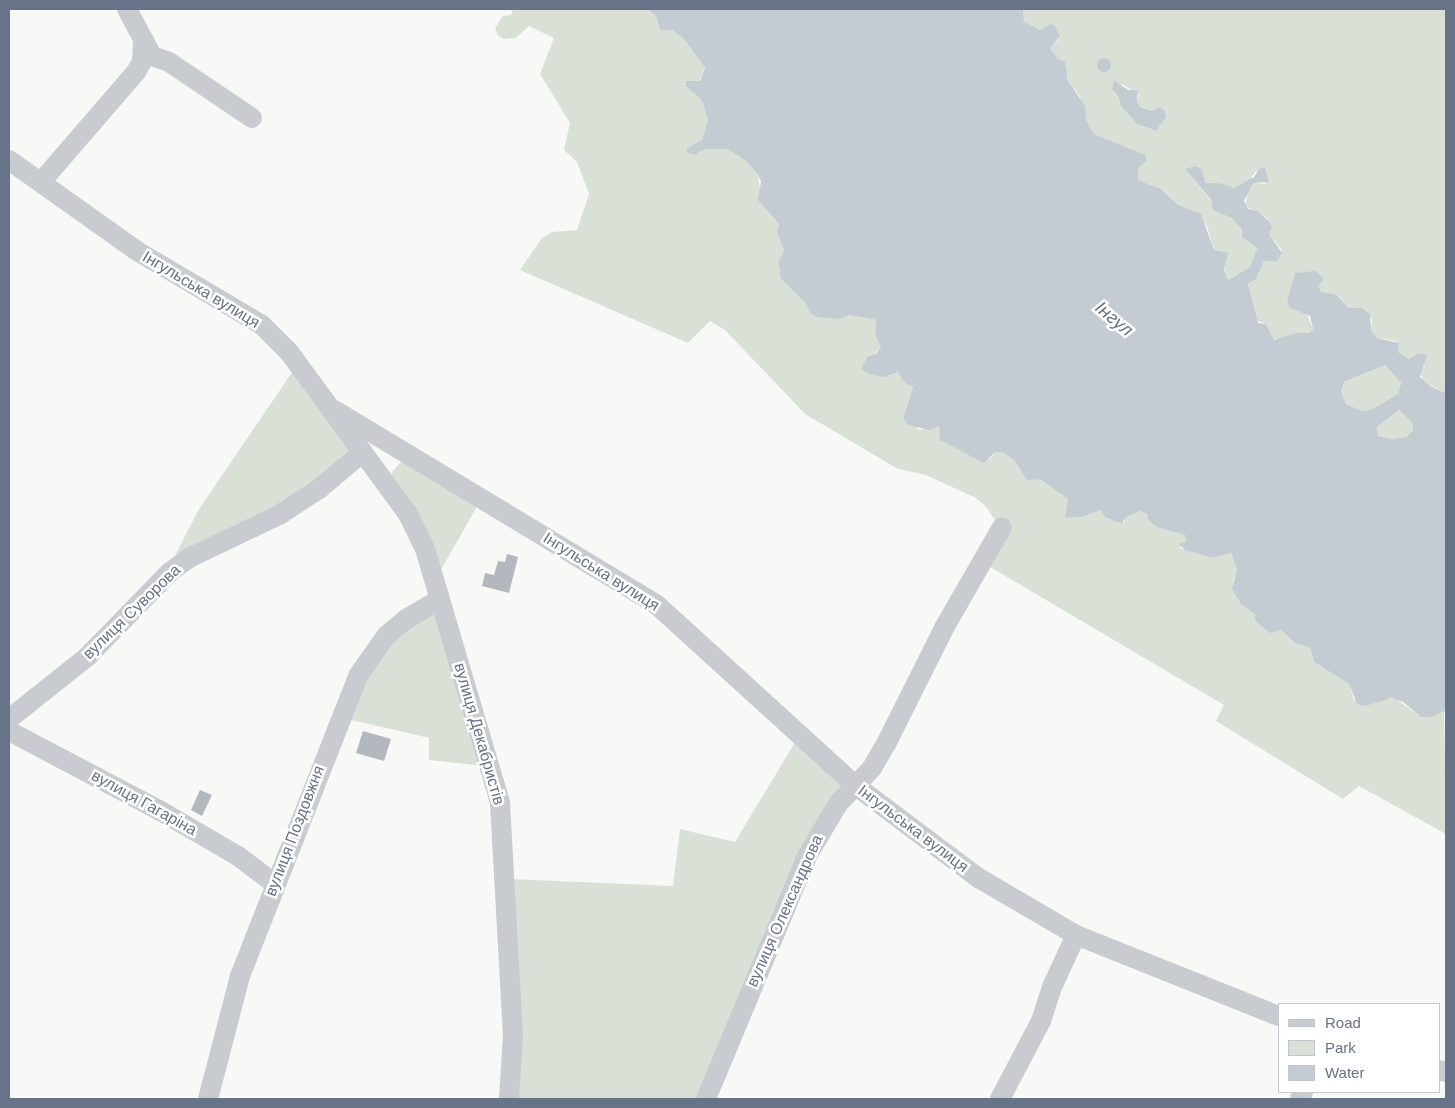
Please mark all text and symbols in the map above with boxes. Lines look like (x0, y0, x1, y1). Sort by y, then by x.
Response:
street label: Інгульська вулиця (139, 247, 263, 333)
water label: Інгул (1091, 297, 1137, 341)
street label: Інгульська вулиця (539, 529, 663, 615)
street label: вулиця Суворова (79, 561, 185, 663)
street label: вулиця Декабристів (450, 661, 508, 807)
street label: вулиця Поздовжня (261, 763, 329, 899)
street label: вулиця Гагаріна (88, 766, 200, 840)
street label: Інгульська вулиця (854, 781, 972, 877)
street label: вулиця Олександрова (743, 832, 827, 990)
legend (1278, 1003, 1440, 1093)
text: Road (1325, 1014, 1361, 1031)
text: Park (1325, 1039, 1356, 1056)
text: Water (1325, 1064, 1364, 1081)

